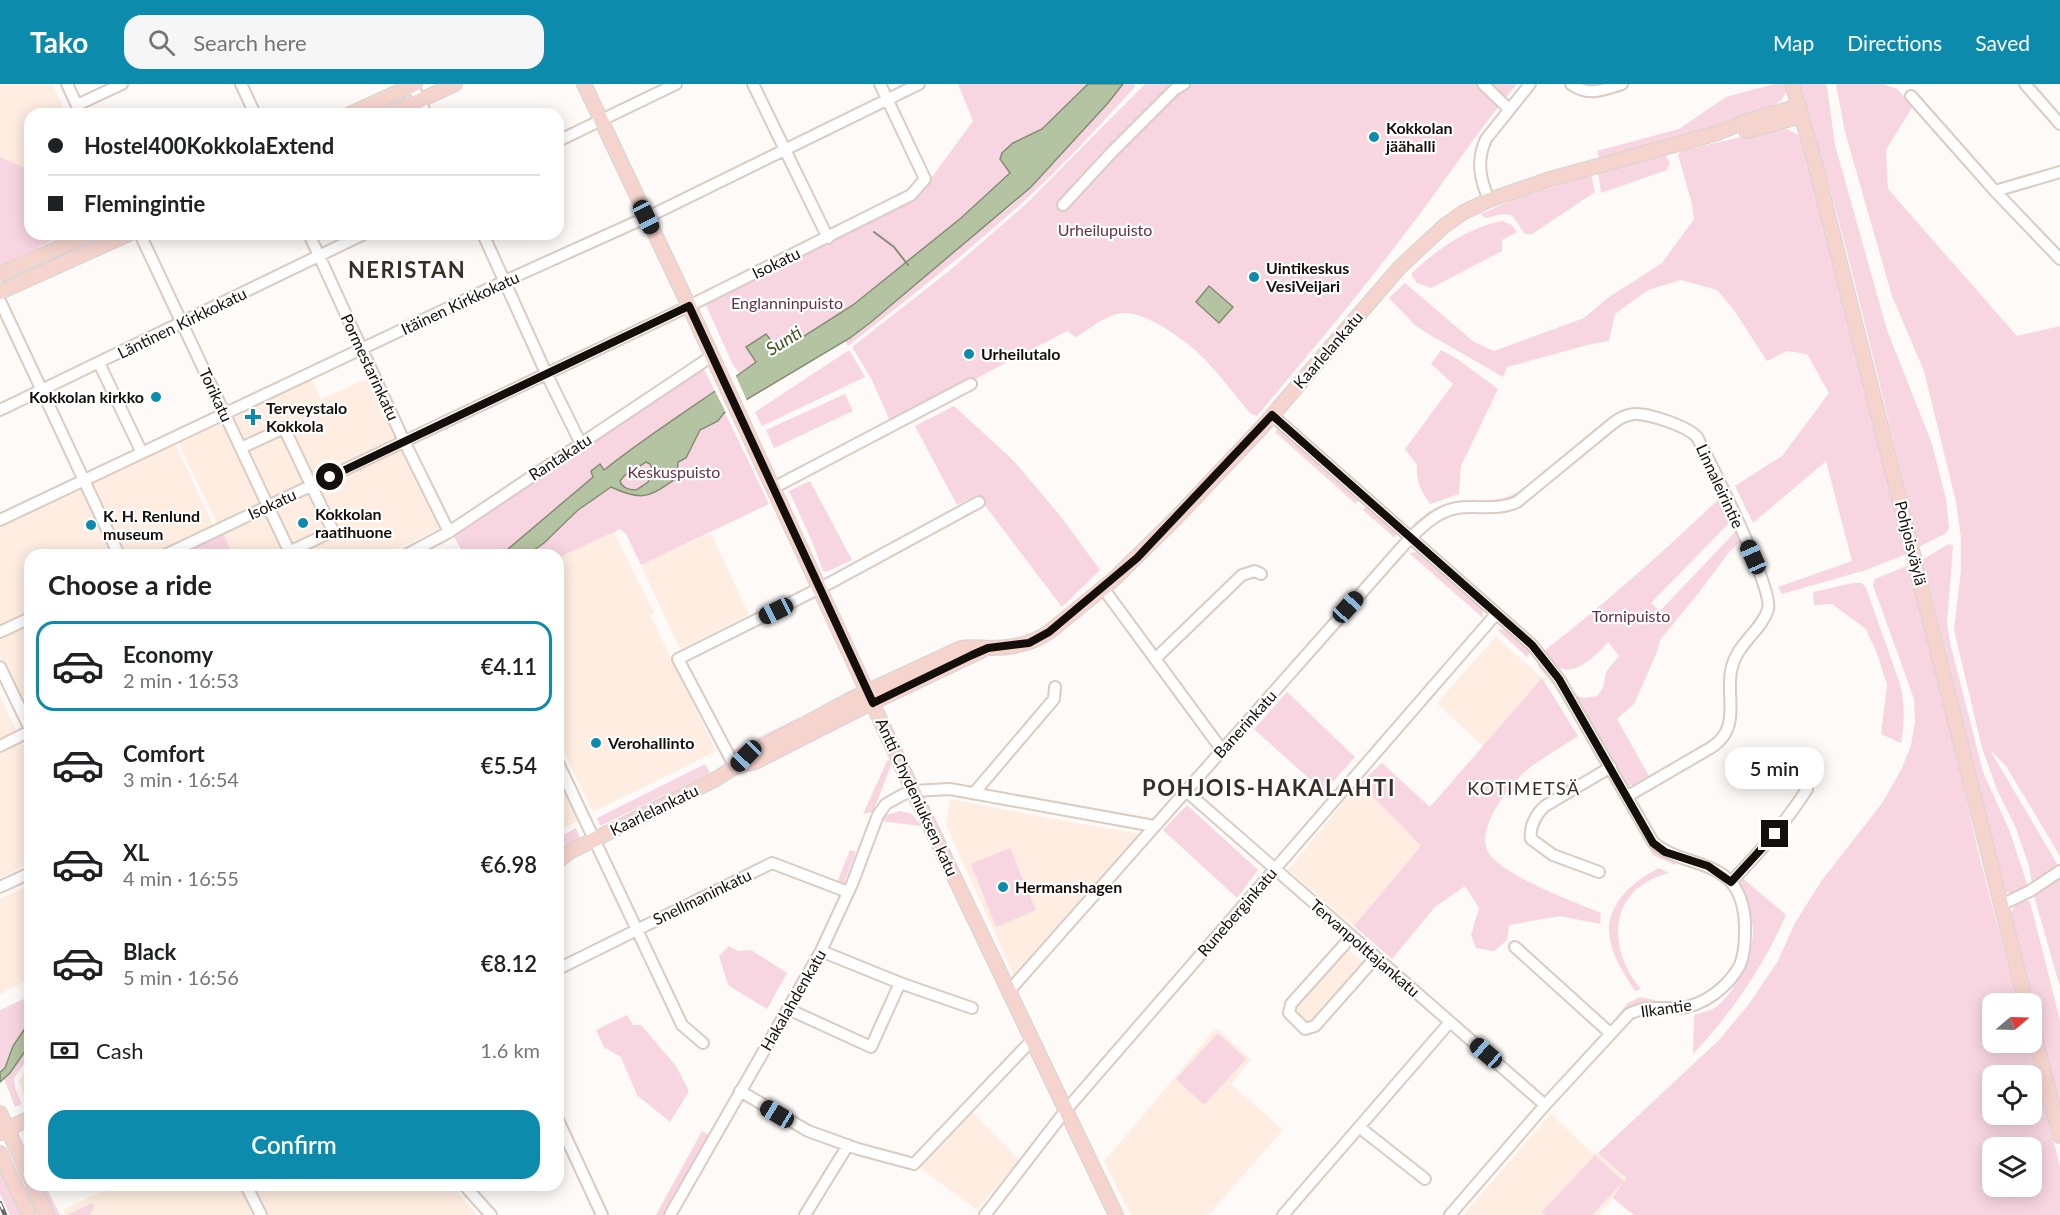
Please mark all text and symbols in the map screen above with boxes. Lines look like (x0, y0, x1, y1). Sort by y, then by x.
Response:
search box (124, 15, 544, 69)
text: Tako (30, 25, 88, 59)
icon: search (145, 26, 178, 59)
text: Search here (193, 29, 307, 56)
text: Map (1773, 30, 1814, 55)
text: Directions (1847, 30, 1942, 55)
text: Saved (1975, 30, 2030, 55)
place label: Kokkolan jäähalli (1385, 118, 1453, 155)
marker: Kokkolan jäähalli (1367, 130, 1381, 144)
text: Hostel400KokkolaExtend (84, 132, 334, 159)
text: Flemingintie (84, 190, 205, 217)
car (630, 197, 662, 237)
park label: Urheilupuisto (1058, 220, 1152, 239)
street label: Isokatu (749, 243, 803, 282)
district label: NERISTAN (348, 256, 466, 283)
place label: Uintikeskus VesiVeijari (1265, 258, 1349, 295)
street label: Itäinen Kirkkokatu (398, 267, 522, 338)
marker: Uintikeskus VesiVeijari (1247, 270, 1261, 284)
street label: Läntinen Kirkkokatu (114, 283, 249, 362)
park label: Englanninpuisto (731, 293, 843, 312)
street label: Kaarlelankatu (1289, 307, 1366, 392)
street label: Pormestarinkatu (337, 310, 403, 423)
water label: Sunti (761, 320, 806, 360)
place label: Urheilutalo (981, 344, 1060, 363)
marker: Urheilutalo (962, 347, 976, 361)
street label: Torikatu (196, 365, 237, 425)
place label: Kokkolan kirkko (29, 387, 144, 406)
marker: Kokkolan kirkko (149, 390, 163, 404)
place label: Terveystalo Kokkola (266, 398, 347, 435)
marker: Terveystalo Kokkola (244, 408, 262, 426)
street label: Rantakatu (525, 429, 595, 484)
street label: Linnaleirintie (1693, 441, 1748, 531)
park label: Keskuspuisto (628, 462, 720, 481)
route start (316, 463, 343, 490)
street label: Isokatu (245, 484, 299, 523)
street label: Pohjoisväylä (1892, 499, 1931, 587)
place label: Kokkolan raatihuone (315, 504, 393, 541)
place label: K. H. Renlund museum (103, 506, 200, 543)
marker: Kokkolan raatihuone (296, 516, 310, 530)
marker: K. H. Renlund museum (84, 518, 98, 532)
car (1737, 537, 1769, 577)
text: Choose a ride (48, 568, 212, 601)
car (1329, 588, 1367, 626)
car (756, 595, 796, 627)
park label: Tornipuisto (1592, 606, 1670, 625)
icon: car (51, 639, 105, 693)
text: Economy (123, 641, 213, 668)
text: €4.11 (481, 653, 537, 680)
text: 2 min · 16:53 (123, 668, 239, 692)
street label: Banerinkatu (1209, 686, 1280, 762)
street label: Antti Chydeniuksen katu (872, 715, 962, 879)
place label: Verohallinto (607, 733, 694, 752)
marker: Verohallinto (589, 736, 603, 750)
car (727, 737, 765, 775)
icon: car (51, 738, 105, 792)
text: Comfort (123, 740, 205, 767)
callout: 5 min (1726, 747, 1824, 789)
text: €5.54 (481, 752, 537, 779)
text: 5 min (1750, 756, 1799, 780)
text: 3 min · 16:54 (123, 767, 239, 791)
district label: POHJOIS-HAKALAHTI (1142, 774, 1396, 801)
district label: KOTIMETSÄ (1467, 777, 1581, 799)
street label: Kaarlelankatu (607, 780, 701, 839)
route end (1761, 820, 1788, 847)
icon: car (51, 837, 105, 891)
text: XL (123, 839, 149, 866)
text: €6.98 (481, 851, 537, 878)
street label: Runeberginkatu (1193, 864, 1280, 960)
street label: Snellmaninkatu (650, 865, 754, 929)
text: 4 min · 16:55 (123, 866, 239, 890)
place label: Hermanshagen (1015, 877, 1122, 896)
marker: Hermanshagen (996, 880, 1010, 894)
street label: Tervanpolttajankatu (1307, 895, 1424, 1000)
icon: car (51, 936, 105, 990)
text: Black (123, 938, 176, 965)
street label: Hakalahdenkatu (756, 946, 829, 1054)
text: €8.12 (481, 950, 537, 977)
text: 5 min · 16:56 (123, 965, 239, 989)
north arrow (1982, 993, 2042, 1053)
map controls (1982, 993, 2042, 1197)
street label: Ilkantie (1639, 995, 1693, 1020)
icon: cash (48, 1034, 81, 1067)
car (1467, 1034, 1505, 1072)
text: Cash (96, 1037, 143, 1064)
text: 1.6 km (480, 1038, 540, 1062)
button: locate (1982, 1065, 2042, 1125)
car (757, 1097, 797, 1131)
button: Confirm (48, 1110, 540, 1179)
button: layers (1982, 1137, 2042, 1197)

